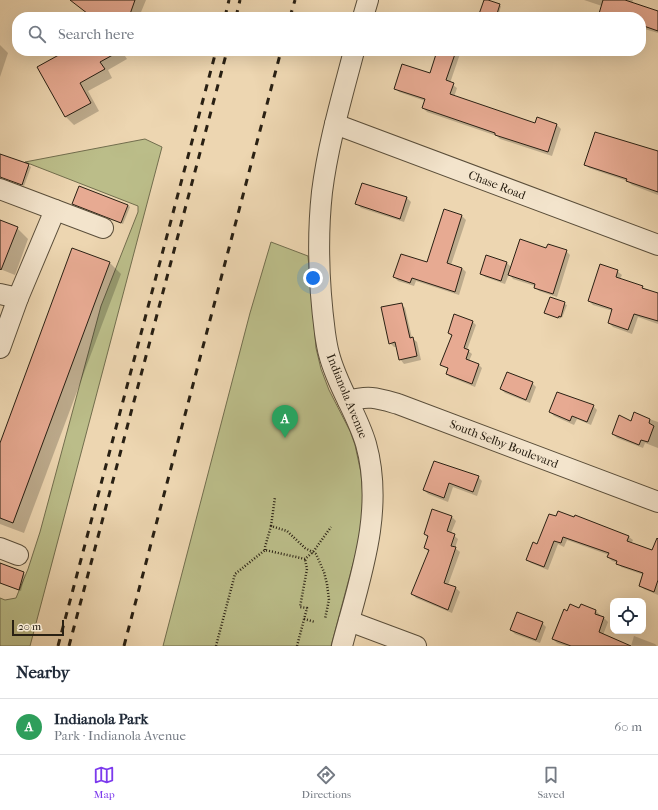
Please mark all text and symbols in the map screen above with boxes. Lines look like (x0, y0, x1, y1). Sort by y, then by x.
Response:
search box (12, 12, 646, 56)
icon: search (26, 23, 48, 45)
text: Search here (58, 25, 134, 43)
street label: Chase Road (466, 168, 528, 202)
your location (303, 268, 323, 288)
street label: Indianola Avenue (324, 352, 370, 441)
pin: A (272, 405, 298, 438)
street label: South Selby Boulevard (448, 417, 561, 471)
map controls (610, 598, 646, 634)
button: locate (610, 598, 646, 634)
scale bar (12, 618, 64, 637)
text: 20 m (18, 620, 41, 633)
text: Nearby (16, 662, 70, 682)
text: Indianola Park (54, 710, 148, 728)
text: A (25, 719, 33, 734)
text: 60 m (614, 719, 642, 734)
text: Park · Indianola Avenue (54, 728, 186, 743)
tab: Map (93, 764, 115, 801)
tab: Directions (302, 764, 351, 801)
tab: Saved (537, 764, 565, 801)

